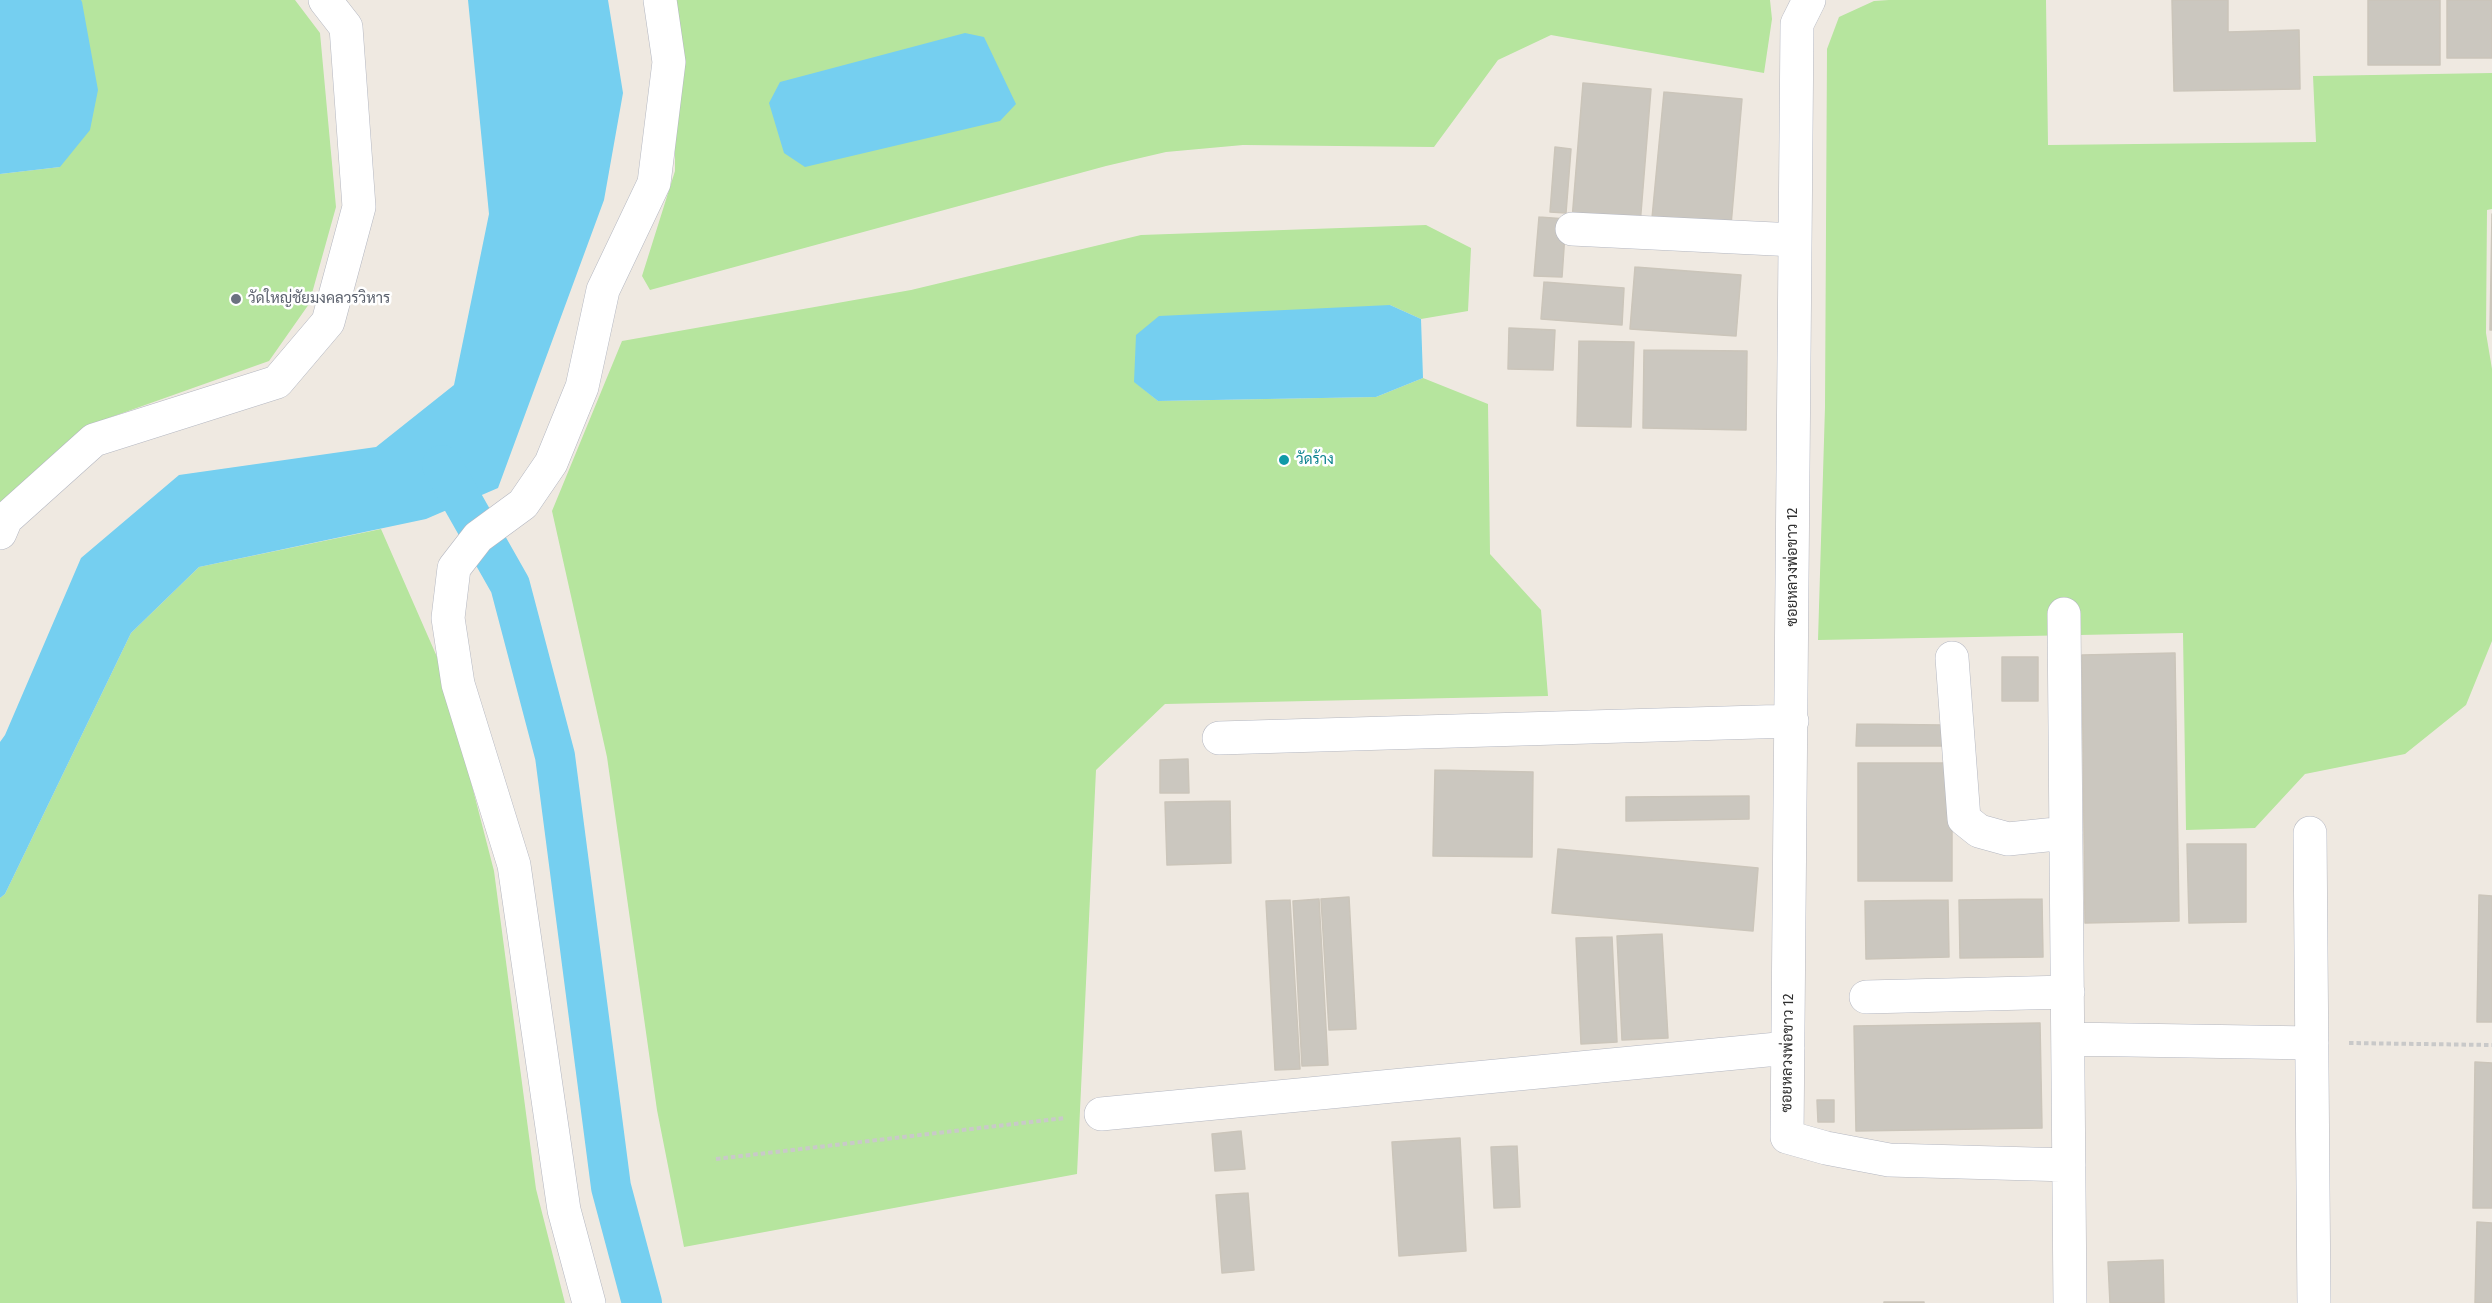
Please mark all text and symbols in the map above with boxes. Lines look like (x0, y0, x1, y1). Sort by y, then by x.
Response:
place label: วัดใหญ่ชัยมงคลวรวิหาร (248, 290, 390, 308)
marker: วัดใหญ่ชัยมงคลวรวิหาร (229, 292, 243, 306)
place label: วัดร้าง (1296, 451, 1334, 469)
marker: วัดร้าง (1277, 453, 1291, 467)
street label: ซอยหลวงพ่อขาว 12 (1784, 508, 1802, 626)
street label: ซอยหลวงพ่อขาว 12 (1778, 993, 1798, 1113)

